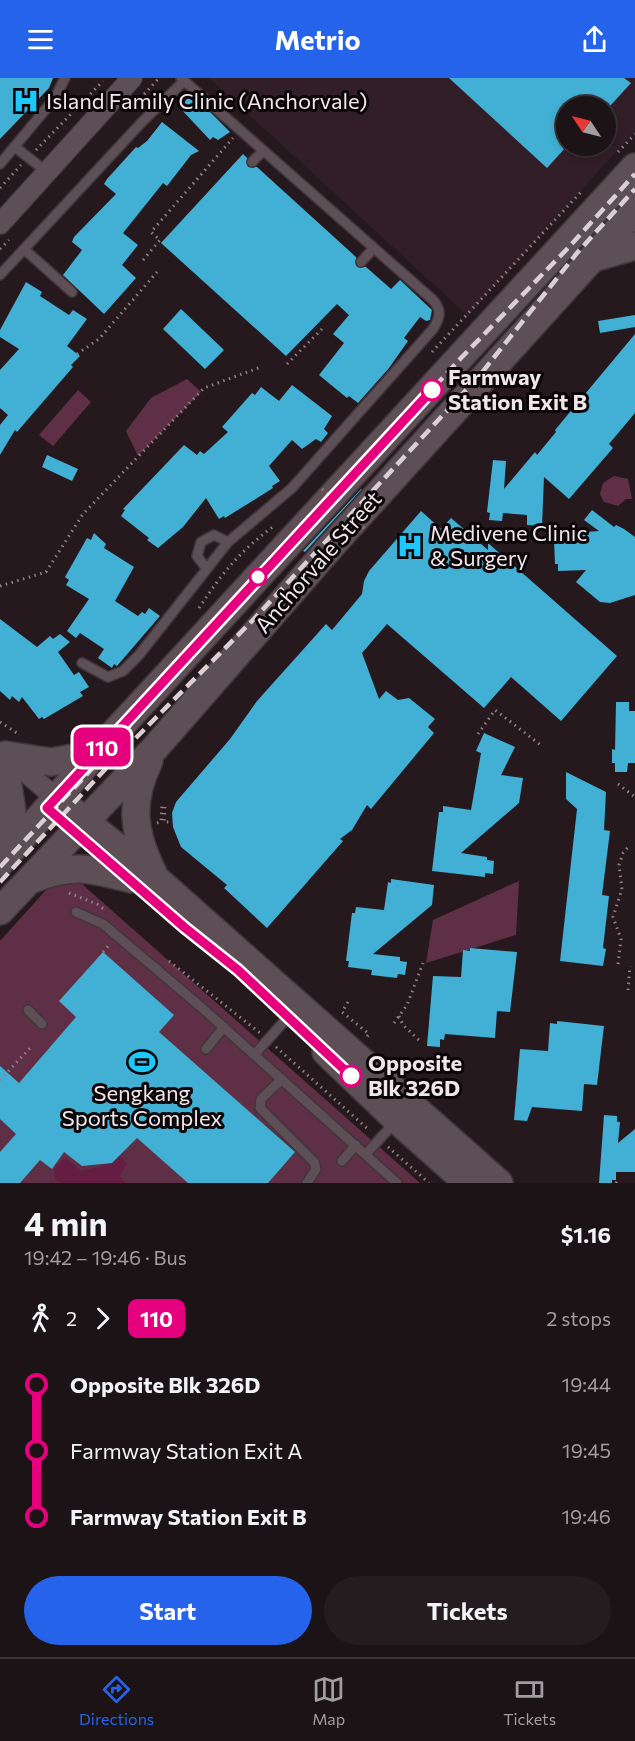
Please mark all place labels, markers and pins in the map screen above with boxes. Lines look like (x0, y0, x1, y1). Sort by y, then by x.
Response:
hospital icon: Island Family Clinic (Anchorvale) (11, 86, 41, 116)
place label: Island Family Clinic (Anchorvale) (46, 87, 367, 114)
place label: Farmway Station Exit B (448, 363, 587, 415)
marker: Farmway Station Exit B (421, 379, 443, 401)
place label: Medivene Clinic & Surgery (430, 519, 587, 571)
hospital icon: Medivene Clinic & Surgery (395, 531, 425, 561)
unlabelled marker (249, 568, 267, 586)
sports icon: Sengkang Sports Complex (127, 1047, 157, 1077)
place label: Opposite Blk 326D (368, 1049, 462, 1101)
marker: Opposite Blk 326D (340, 1065, 362, 1087)
place label: Sengkang Sports Complex (62, 1079, 222, 1131)

